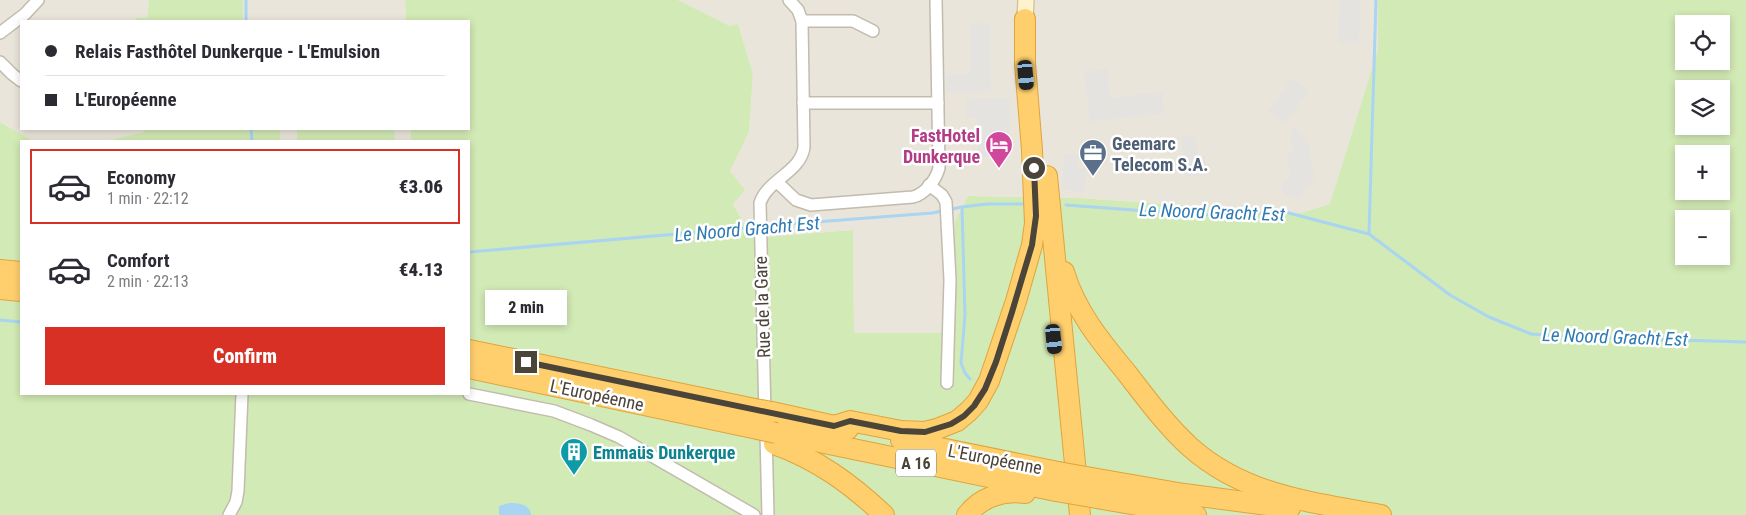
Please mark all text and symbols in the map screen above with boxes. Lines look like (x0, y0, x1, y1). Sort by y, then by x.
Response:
map controls (1675, 15, 1730, 265)
button: locate (1675, 15, 1730, 70)
text: Relais Fasthôtel Dunkerque - L'Emulsion (75, 40, 380, 63)
car (1017, 59, 1034, 91)
button: layers (1675, 80, 1730, 135)
text: L'Européenne (75, 88, 176, 111)
place label: FastHotel Dunkerque (903, 125, 980, 167)
hotel icon: FastHotel Dunkerque (984, 130, 1014, 169)
place label: Geemarc Telecom S.A. (1112, 133, 1208, 175)
office icon: Geemarc Telecom S.A. (1078, 138, 1108, 177)
button: + (1675, 145, 1730, 200)
route start (1023, 157, 1045, 179)
icon: car (47, 164, 92, 209)
text: Economy (107, 166, 176, 189)
text: €3.06 (399, 175, 443, 198)
text: 1 min · 22:12 (107, 189, 189, 208)
water label: Le Noord Gracht Est (1139, 198, 1286, 226)
button: − (1675, 210, 1730, 265)
water label: Le Noord Gracht Est (673, 211, 821, 247)
icon: car (47, 247, 92, 292)
text: Comfort (107, 249, 170, 272)
street label: Rue de la Gare (750, 256, 774, 358)
text: €4.13 (399, 258, 443, 281)
text: 2 min · 22:13 (107, 272, 189, 291)
callout: 2 min (485, 290, 567, 324)
text: 2 min (508, 298, 544, 317)
car (1044, 323, 1063, 355)
water label: Le Noord Gracht Est (1542, 323, 1689, 351)
button: Confirm (45, 327, 445, 385)
route end (515, 351, 537, 373)
street label: L'Européenne (548, 375, 646, 415)
building icon: Emmaüs Dunkerque (559, 437, 589, 476)
street label: L'Européenne (946, 440, 1044, 478)
place label: Emmaüs Dunkerque (593, 442, 736, 463)
road number: A 16 (896, 449, 936, 476)

